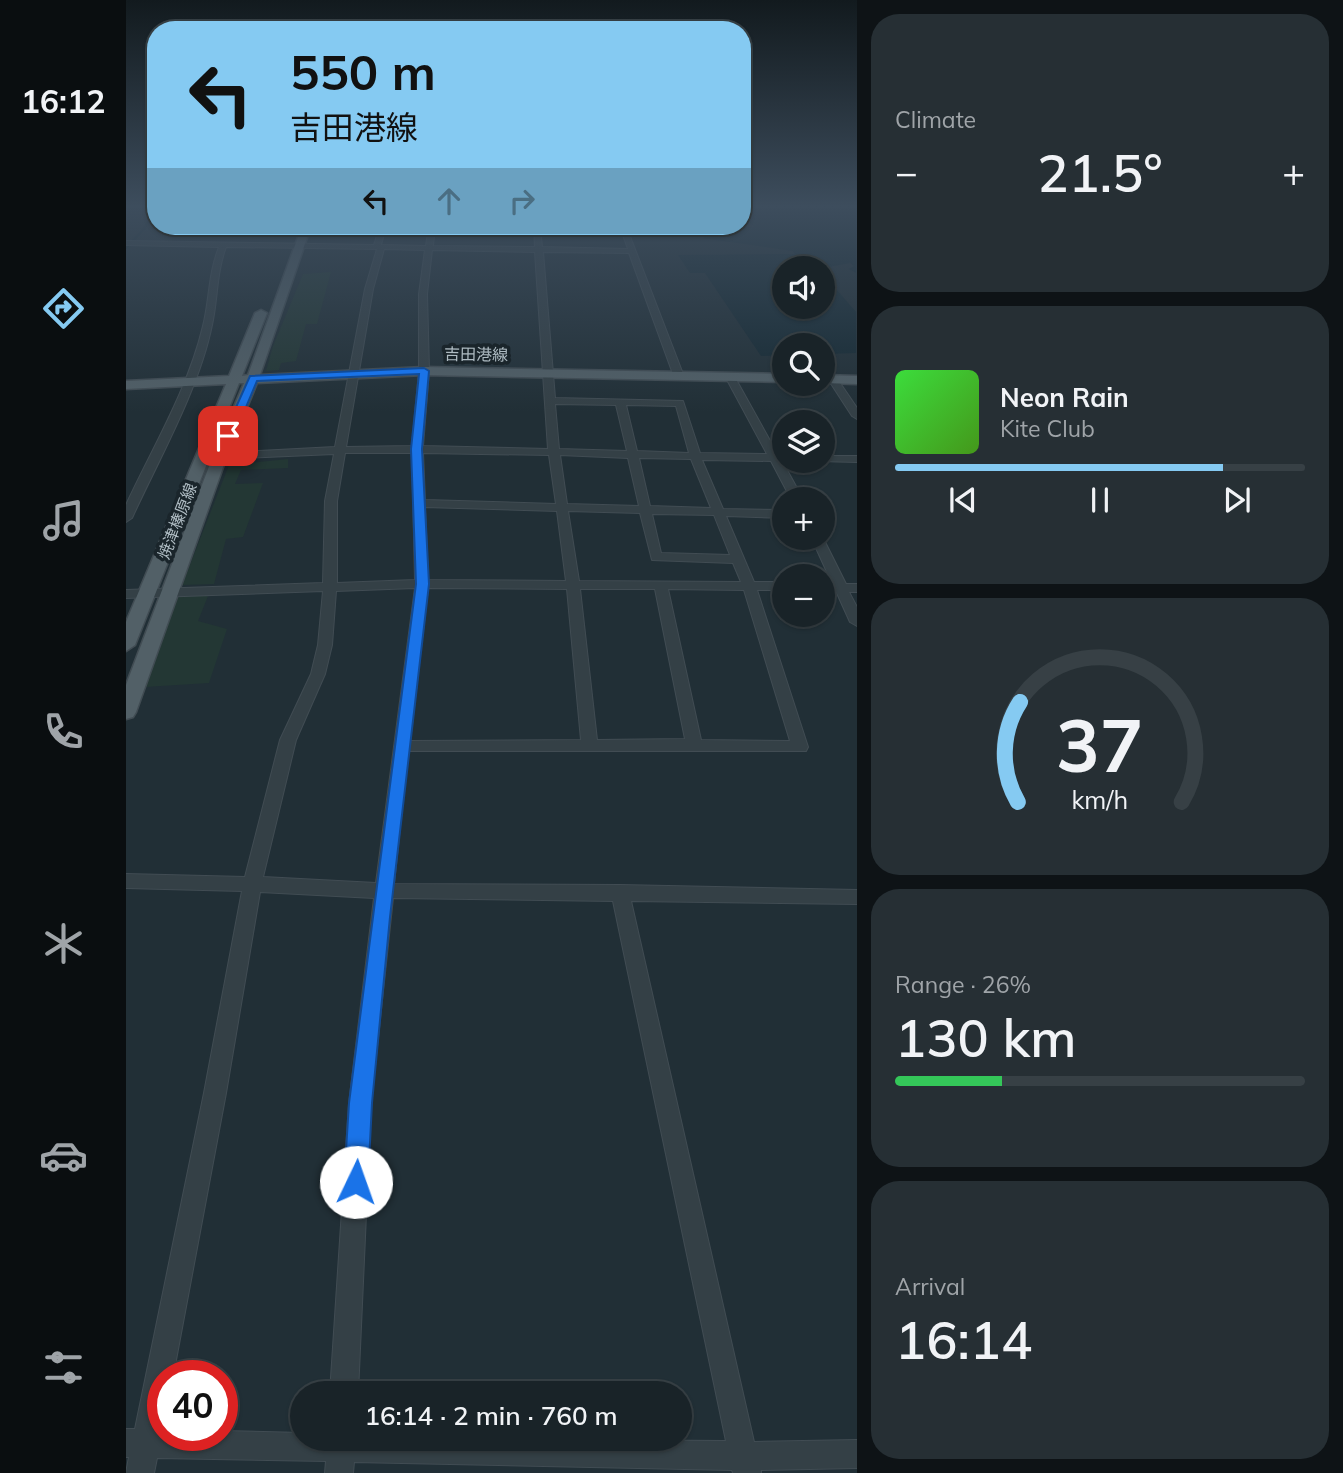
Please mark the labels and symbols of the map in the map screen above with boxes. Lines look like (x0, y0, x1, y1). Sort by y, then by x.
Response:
street label: 吉田港線 (444, 343, 508, 365)
pin (198, 406, 258, 466)
street label: 焼津榛原線 (153, 480, 201, 562)
position arrow (319, 1145, 393, 1219)
speed limit sign: 40 (147, 1360, 238, 1451)

